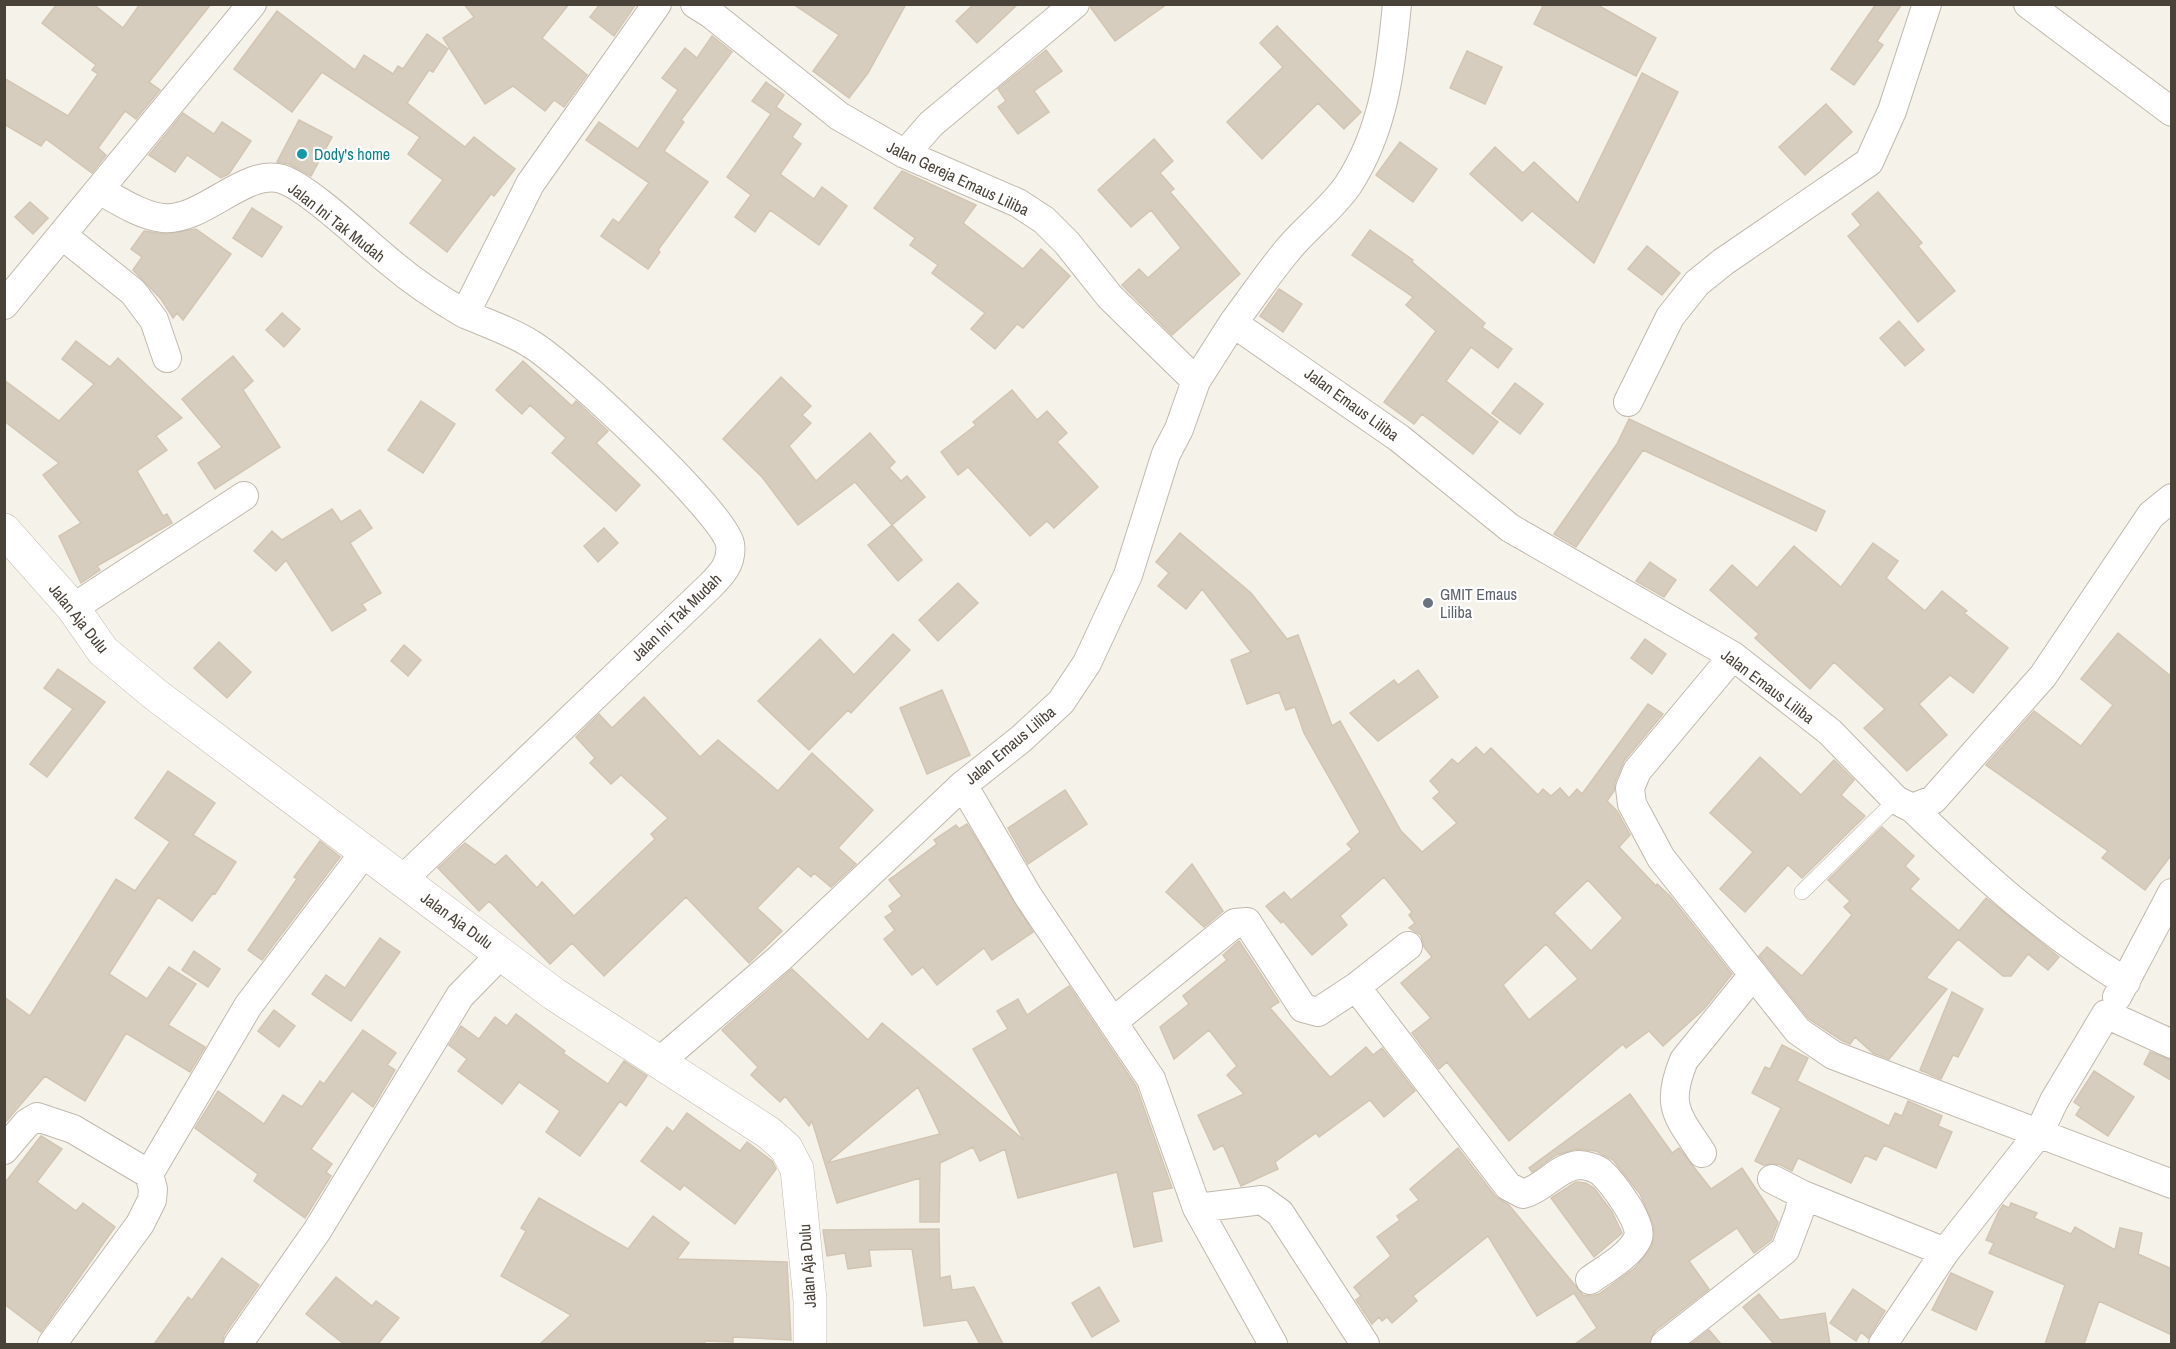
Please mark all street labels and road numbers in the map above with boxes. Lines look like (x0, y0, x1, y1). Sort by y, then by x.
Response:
street label: Jalan Gereja Emaus Liliba (883, 135, 1033, 221)
street label: Jalan Ini Tak Mudah (284, 177, 390, 267)
street label: Jalan Emaus Liliba (1300, 362, 1404, 446)
street label: Jalan Ini Tak Mudah (626, 568, 726, 666)
street label: Jalan Aja Dulu (44, 578, 114, 658)
street label: Jalan Emaus Liliba (1717, 644, 1820, 729)
street label: Jalan Emaus Liliba (960, 700, 1060, 789)
street label: Jalan Aja Dulu (417, 886, 497, 954)
street label: Jalan Aja Dulu (793, 1223, 821, 1309)

